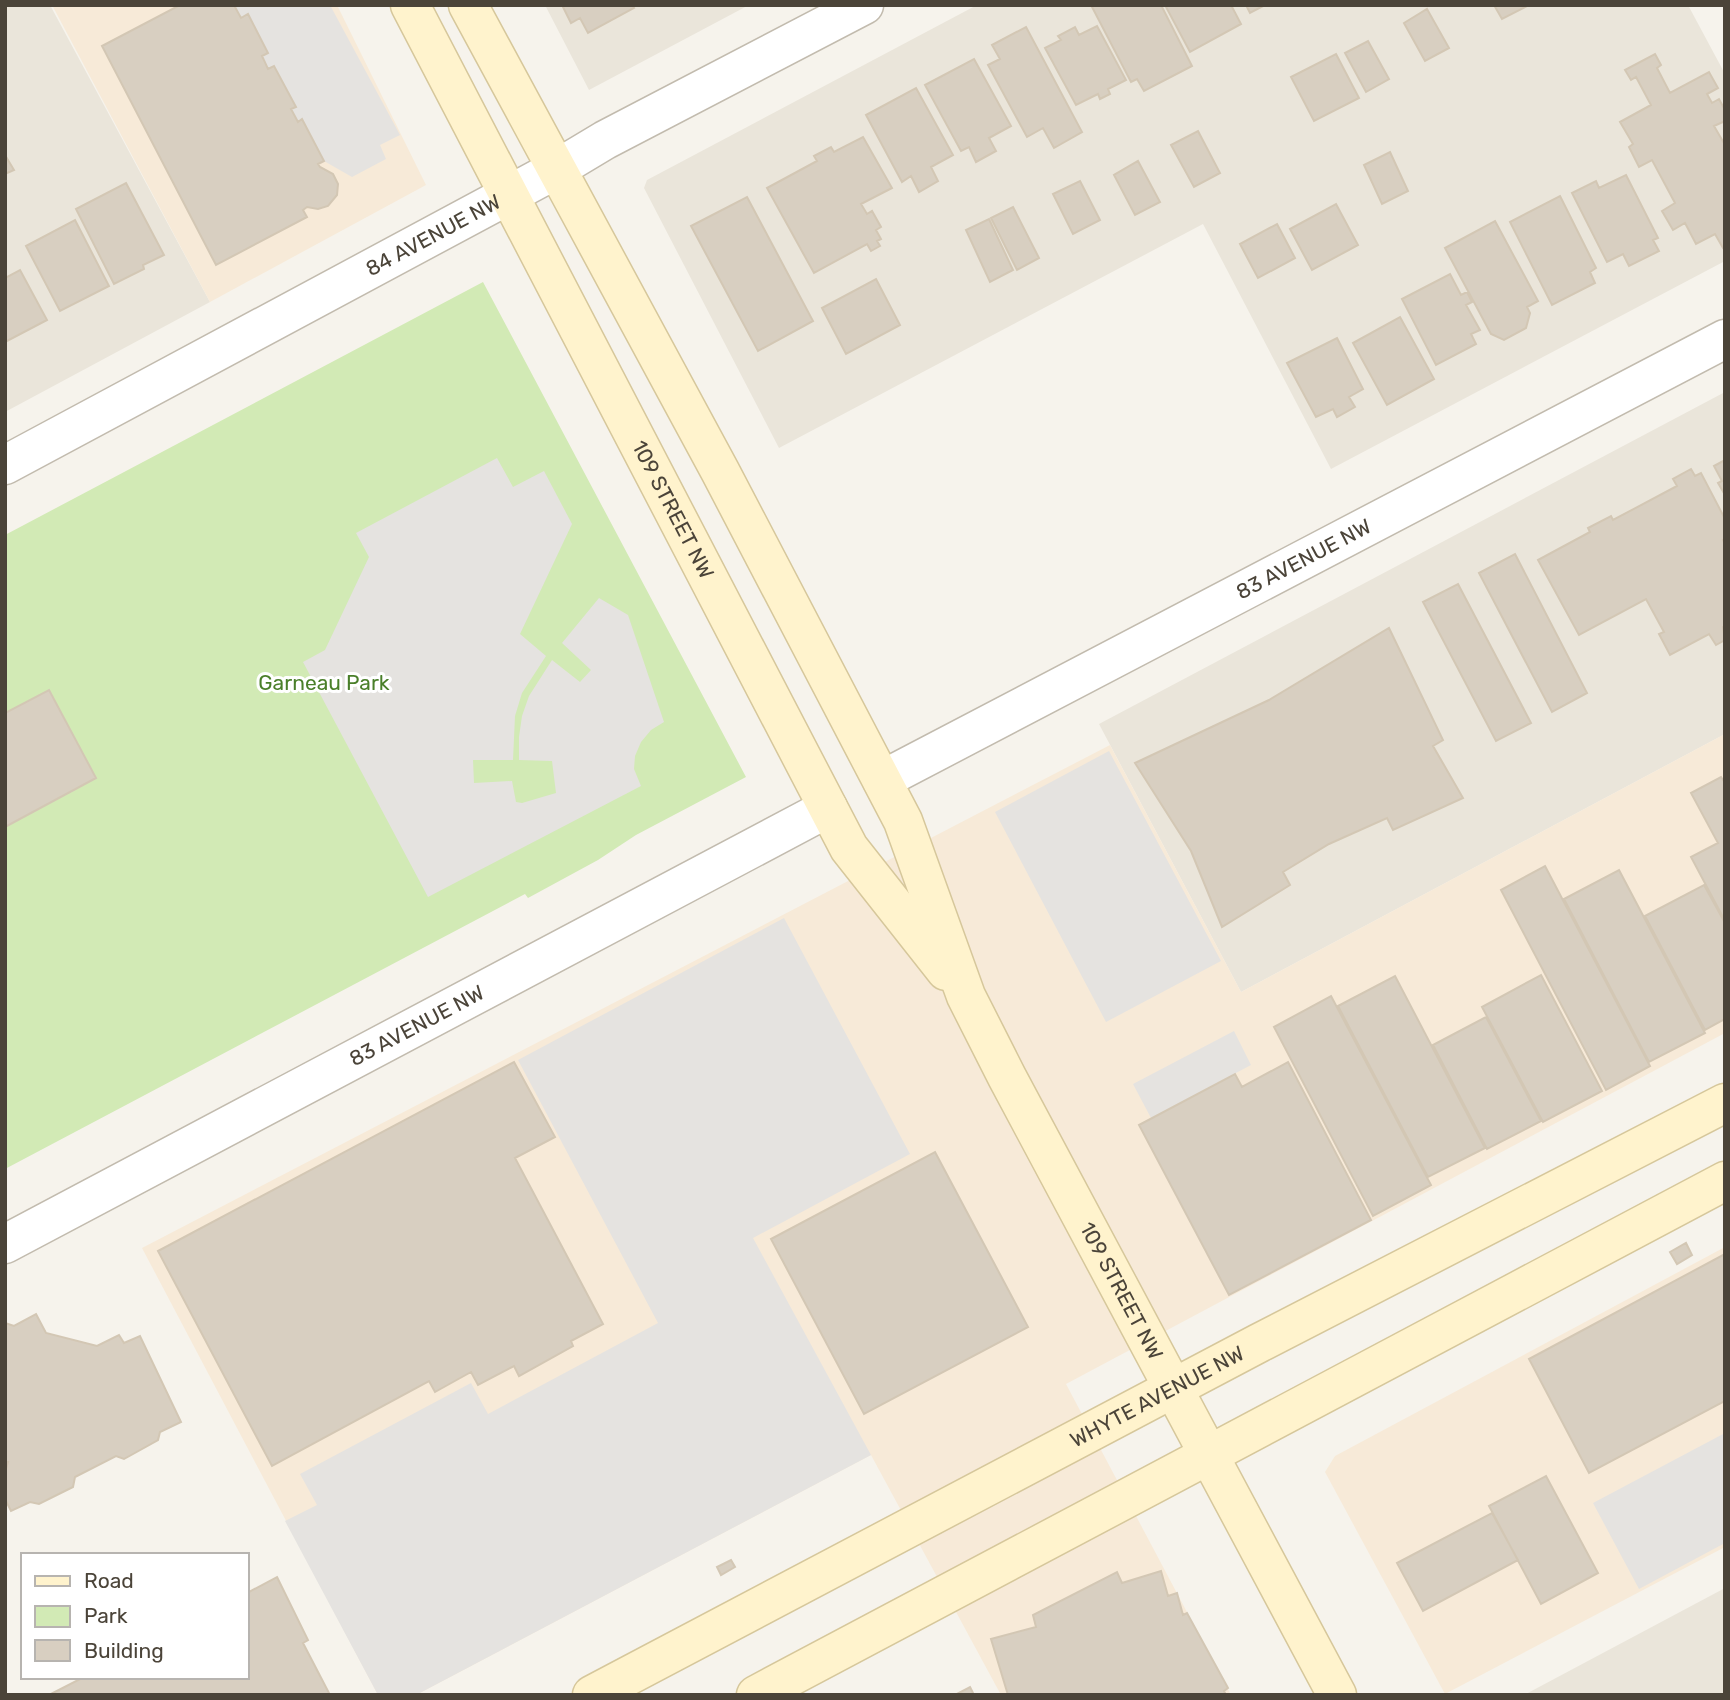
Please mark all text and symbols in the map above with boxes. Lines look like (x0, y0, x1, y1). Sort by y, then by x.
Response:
street label: 84 AVENUE NW (361, 189, 505, 281)
street label: 109 STREET NW (627, 436, 720, 583)
street label: 83 AVENUE NW (1232, 513, 1375, 604)
park label: Garneau Park (258, 670, 390, 695)
street label: 83 AVENUE NW (345, 980, 488, 1071)
street label: 109 STREET NW (1075, 1218, 1169, 1364)
street label: WHYTE AVENUE NW (1066, 1340, 1248, 1452)
legend (21, 1553, 248, 1679)
text: Road (84, 1568, 134, 1593)
text: Park (84, 1603, 128, 1628)
text: Building (84, 1638, 164, 1663)

